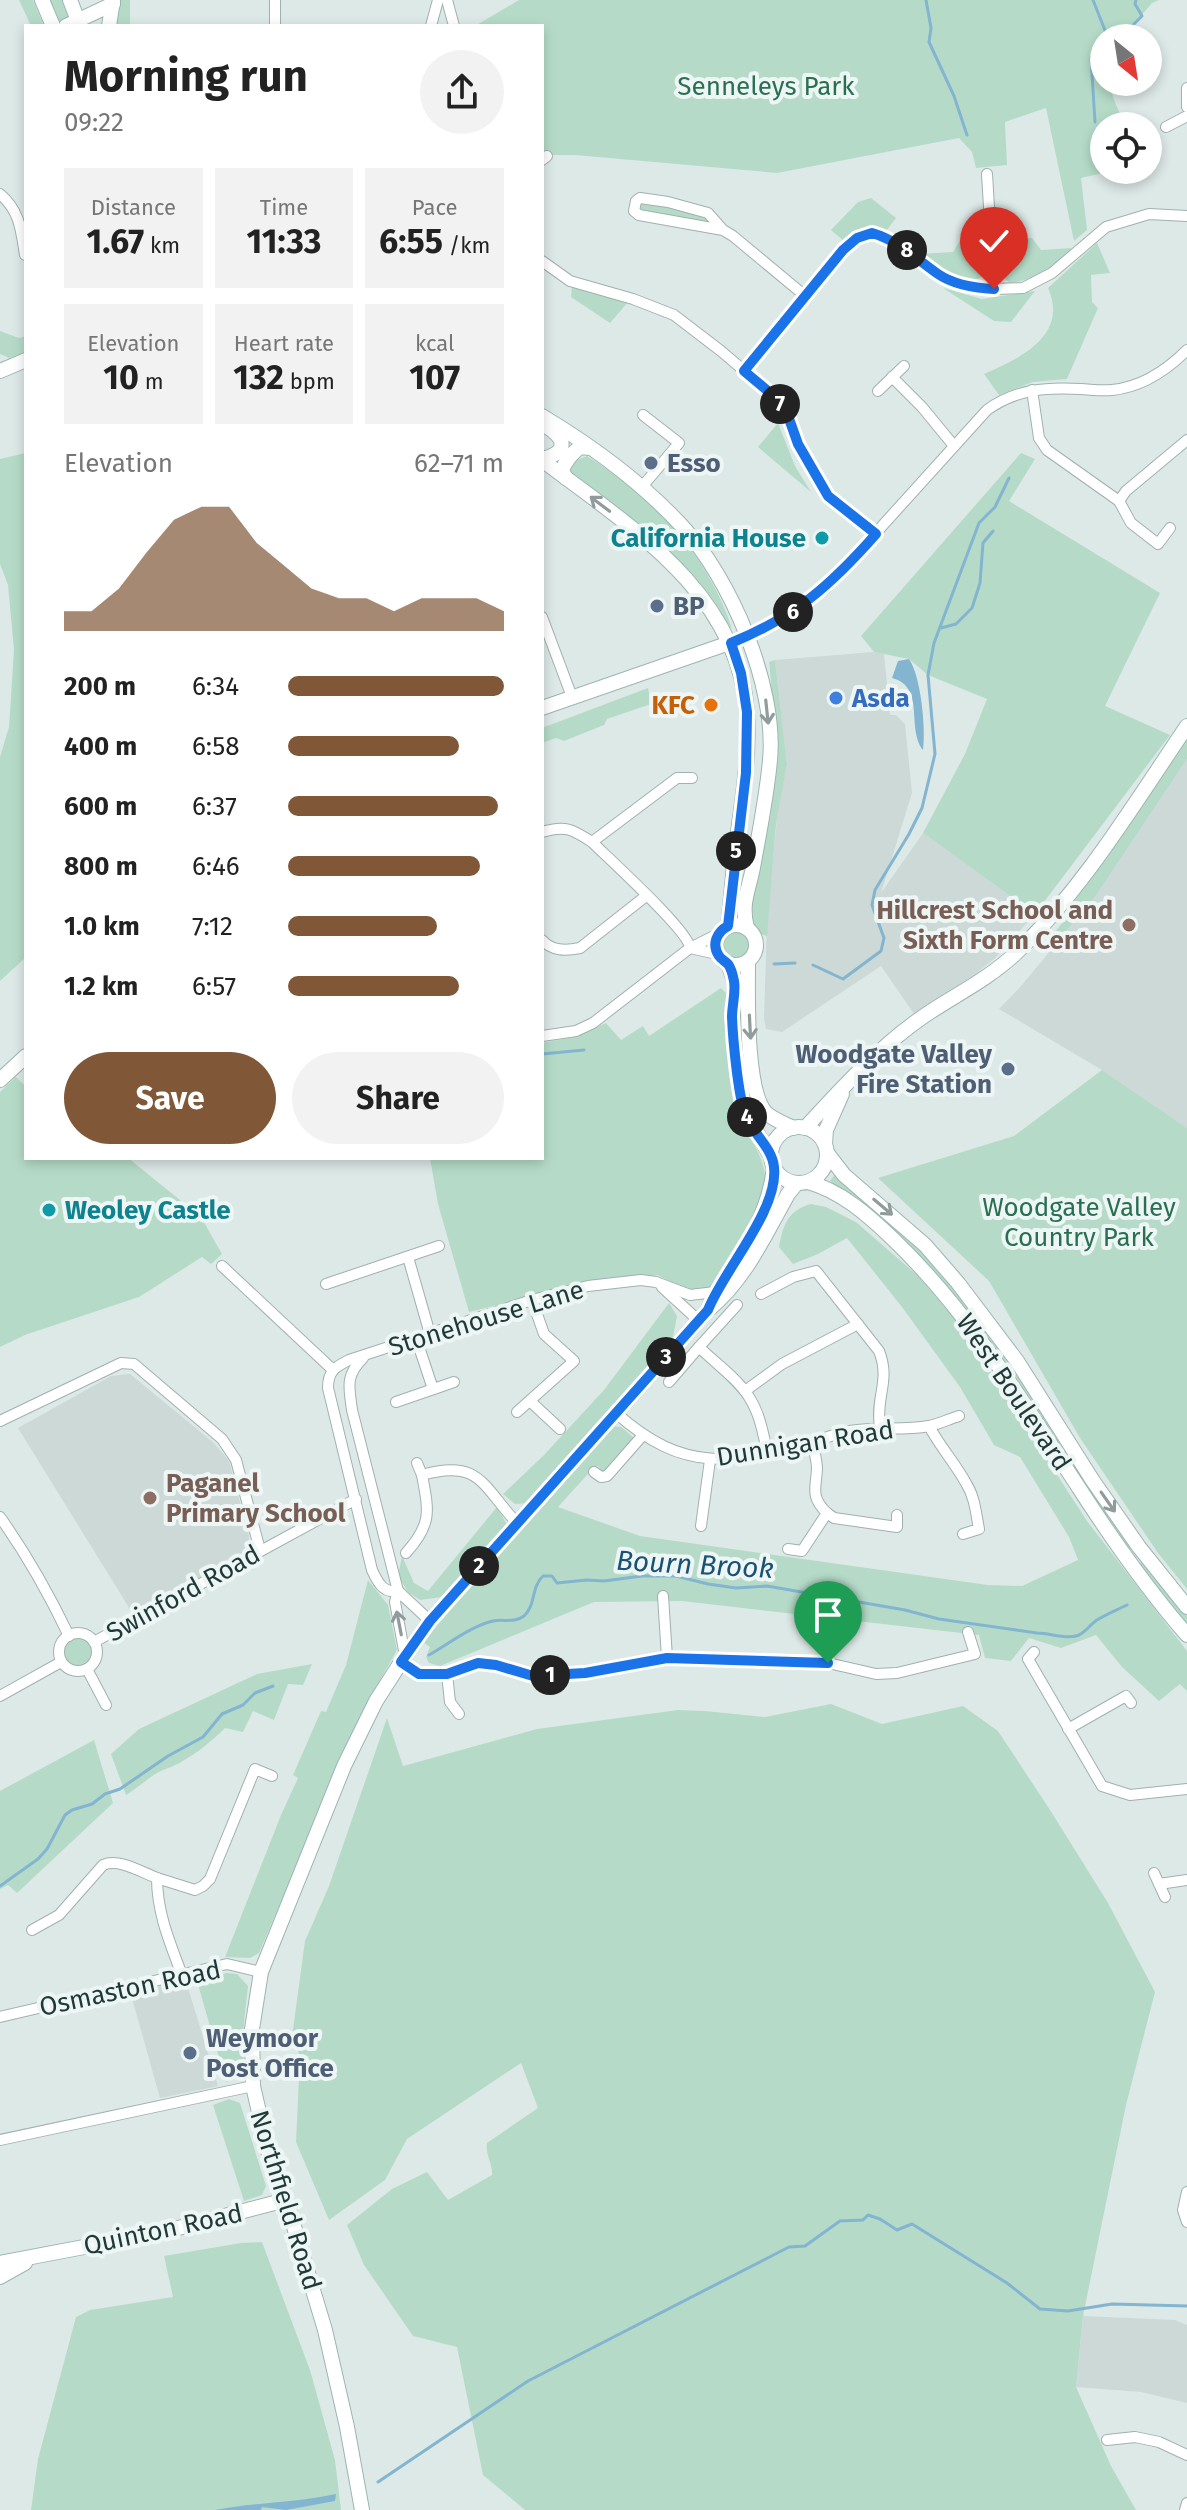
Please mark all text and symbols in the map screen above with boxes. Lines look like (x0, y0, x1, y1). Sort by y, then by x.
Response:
north arrow (1090, 24, 1162, 96)
map controls (1090, 24, 1162, 184)
text: Morning run (64, 50, 308, 103)
button: share (420, 50, 504, 134)
park label: Senneleys Park (677, 71, 855, 102)
text: 09:22 (64, 107, 124, 138)
button: locate (1090, 112, 1162, 184)
text: Distance (91, 194, 176, 221)
text: Time (260, 194, 308, 221)
text: Pace (412, 194, 457, 221)
pin (960, 207, 1028, 289)
icon: check (972, 219, 1016, 263)
text: 1.67 (86, 221, 144, 262)
text: 11:33 (246, 221, 322, 262)
text: 6:55 (379, 221, 443, 262)
pin: 8 (887, 230, 927, 270)
text: km (144, 232, 180, 259)
text: /km (443, 232, 490, 259)
text: 8 (901, 236, 913, 263)
text: Elevation (87, 330, 179, 357)
text: Heart rate (234, 330, 334, 357)
text: kcal (415, 330, 454, 357)
text: 10 (103, 357, 139, 398)
text: 132 (233, 357, 284, 398)
text: 107 (409, 357, 460, 398)
text: m (139, 368, 164, 395)
text: bpm (284, 368, 335, 395)
pin: 7 (760, 384, 800, 424)
text: 7 (775, 390, 785, 417)
text: Elevation (64, 448, 173, 479)
text: 62–71 m (414, 448, 504, 479)
place label: Esso (667, 448, 721, 479)
marker: Esso (642, 454, 660, 472)
one-way arrow (590, 496, 611, 513)
place label: California House (611, 523, 806, 554)
marker: California House (813, 529, 831, 547)
place label: BP (673, 591, 705, 622)
pin: 6 (773, 592, 813, 632)
marker: BP (648, 597, 666, 615)
text: 6 (787, 598, 799, 625)
text: 200 m (64, 671, 136, 702)
text: 6:34 (192, 671, 239, 702)
place label: Asda (851, 683, 910, 714)
marker: Asda (827, 689, 845, 707)
place label: KFC (651, 690, 695, 721)
marker: KFC (702, 696, 720, 714)
one-way arrow (759, 698, 774, 725)
text: 400 m (64, 731, 137, 762)
text: 6:58 (192, 731, 240, 762)
text: 600 m (64, 791, 137, 822)
text: 6:37 (192, 791, 237, 822)
pin: 5 (716, 831, 756, 871)
text: 5 (730, 837, 742, 864)
text: 800 m (64, 851, 138, 882)
text: 6:46 (192, 851, 240, 882)
place label: Hillcrest School and Sixth Form Centre (876, 895, 1113, 956)
text: 1.0 km (64, 911, 140, 942)
text: 7:12 (192, 911, 233, 942)
marker: Hillcrest School and Sixth Form Centre (1120, 916, 1138, 934)
text: 1.2 km (64, 971, 138, 1002)
text: 6:57 (192, 971, 236, 1002)
one-way arrow (743, 1013, 758, 1040)
place label: Woodgate Valley Fire Station (796, 1039, 993, 1100)
button: Save (64, 1052, 276, 1144)
button: Share (292, 1052, 504, 1144)
marker: Woodgate Valley Fire Station (999, 1060, 1017, 1078)
pin: 4 (727, 1097, 767, 1137)
text: 4 (741, 1103, 753, 1130)
park label: Woodgate Valley Country Park (982, 1192, 1176, 1253)
place label: Weoley Castle (65, 1195, 231, 1226)
one-way arrow (872, 1198, 893, 1216)
marker: Weoley Castle (40, 1201, 58, 1219)
street label: Stonehouse Lane (385, 1274, 588, 1363)
street label: West Boulevard (950, 1308, 1078, 1477)
pin: 3 (646, 1337, 686, 1377)
text: 3 (660, 1343, 672, 1370)
street label: Dunnigan Road (714, 1414, 896, 1473)
place label: Paganel Primary School (166, 1468, 346, 1529)
marker: Paganel Primary School (141, 1489, 159, 1507)
one-way arrow (1100, 1490, 1116, 1512)
street label: Swinford Road (101, 1539, 265, 1648)
water label: Bourn Brook (615, 1544, 775, 1585)
pin: 2 (459, 1546, 499, 1586)
text: 2 (473, 1552, 485, 1579)
pin (794, 1581, 862, 1663)
icon: arrive (806, 1593, 850, 1637)
one-way arrow (391, 1611, 406, 1637)
pin: 1 (530, 1655, 570, 1695)
text: 1 (545, 1661, 555, 1688)
street label: Osmaston Road (37, 1954, 224, 2023)
place label: Weymoor Post Office (206, 2023, 334, 2084)
marker: Weymoor Post Office (181, 2044, 199, 2062)
street label: Northfield Road (243, 2106, 328, 2294)
street label: Quinton Road (81, 2197, 246, 2261)

